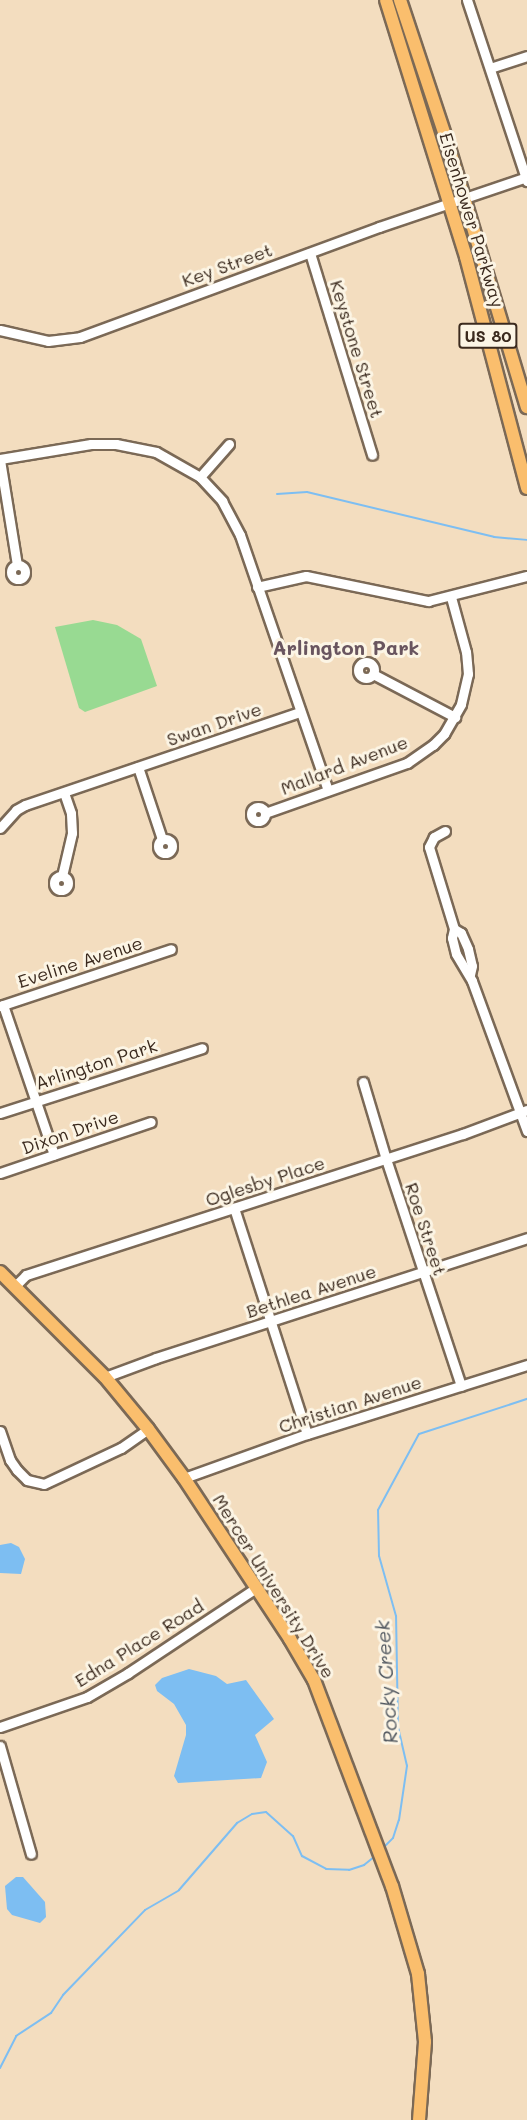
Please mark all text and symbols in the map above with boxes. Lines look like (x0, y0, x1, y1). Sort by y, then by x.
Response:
street label: Eisenhower Parkway (435, 130, 509, 310)
street label: Key Street (179, 239, 275, 291)
street label: Keystone Street (326, 277, 388, 421)
road number: US 80 (458, 323, 518, 349)
district label: Arlington Park (273, 635, 419, 659)
street label: Swan Drive (164, 698, 264, 750)
street label: Mallard Avenue (277, 731, 411, 799)
street label: Eveline Avenue (15, 932, 145, 992)
street label: Arlington Park (32, 1034, 160, 1094)
street label: Dixon Drive (19, 1105, 121, 1159)
street label: Oglesby Place (203, 1152, 327, 1210)
street label: Roe Street (401, 1180, 451, 1278)
street label: Bethlea Avenue (243, 1260, 379, 1322)
street label: Christian Avenue (276, 1371, 424, 1437)
street label: Mercer University Drive (208, 1490, 340, 1682)
street label: Edna Place Road (71, 1595, 207, 1691)
water label: Rocky Creek (370, 1620, 402, 1744)

